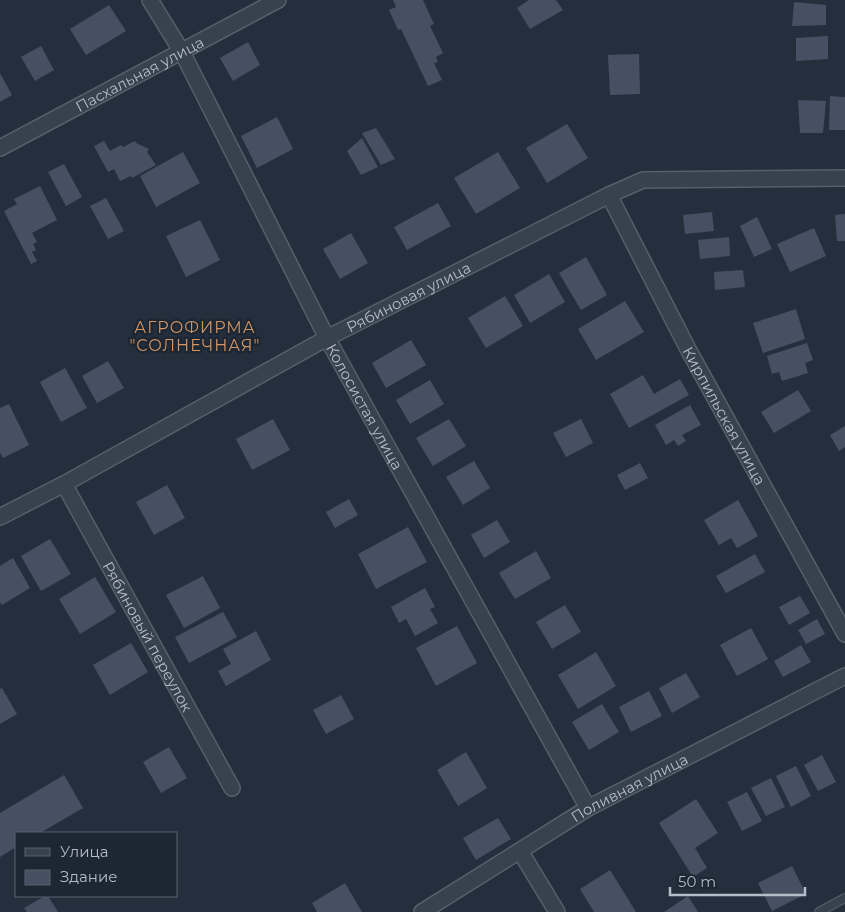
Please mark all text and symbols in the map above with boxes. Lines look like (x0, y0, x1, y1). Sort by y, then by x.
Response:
street label: Пасхальная улица (72, 32, 207, 116)
street label: Рябиновая улица (343, 257, 474, 336)
district label: АГРОФИРМА "СОЛНЕЧНАЯ" (130, 318, 260, 355)
street label: Колосистая улица (322, 340, 408, 473)
street label: Кирпильская улица (679, 343, 770, 488)
street label: Рябиновый переулок (99, 558, 197, 715)
street label: Поливная улица (567, 749, 691, 826)
legend (15, 832, 178, 897)
text: Улица (60, 842, 108, 861)
scale bar (670, 864, 805, 896)
text: Здание (60, 867, 118, 886)
text: 50 m (678, 872, 716, 891)

